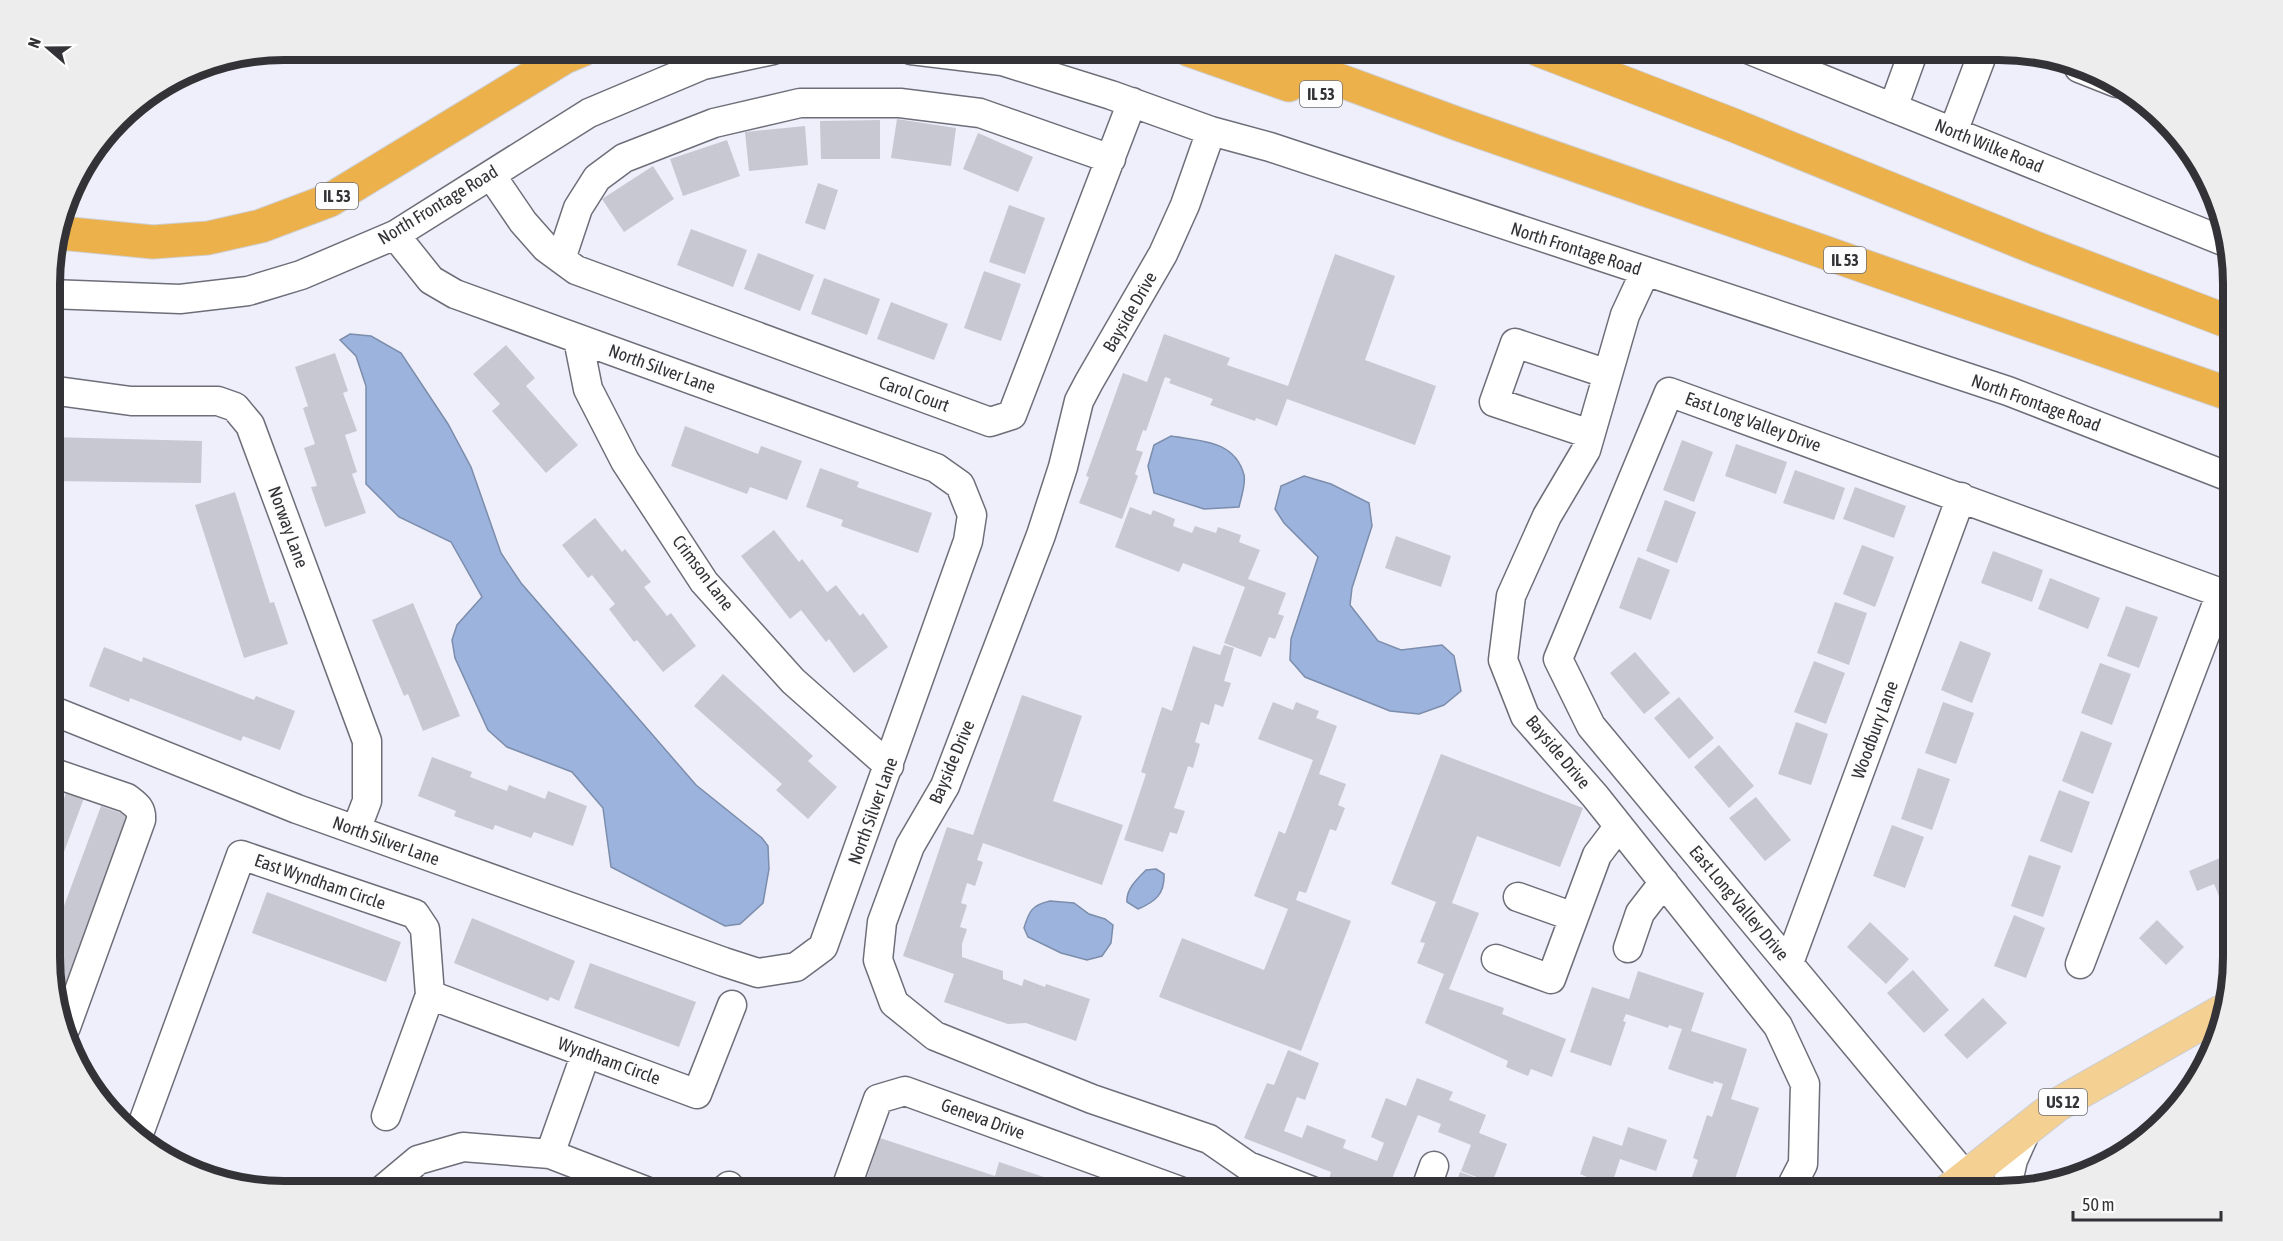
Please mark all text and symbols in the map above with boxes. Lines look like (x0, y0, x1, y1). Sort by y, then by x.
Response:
north arrow (18, 18, 78, 78)
text: N (24, 35, 44, 50)
road number: IL 53 (1300, 81, 1342, 107)
street label: North Wilke Road (1932, 114, 2046, 177)
street label: North Frontage Road (374, 161, 501, 249)
road number: IL 53 (316, 183, 358, 209)
street label: North Frontage Road (1508, 218, 1644, 280)
road number: IL 53 (1824, 247, 1866, 273)
street label: Bayside Drive (1098, 268, 1161, 356)
street label: North Silver Lane (606, 339, 719, 398)
street label: North Frontage Road (1969, 369, 2104, 436)
street label: Carol Court (876, 371, 952, 416)
street label: East Long Valley Drive (1682, 387, 1824, 456)
street label: Norway Lane (264, 483, 313, 571)
street label: Crimson Lane (668, 531, 738, 614)
street label: Woodbury Lane (1847, 678, 1902, 782)
street label: Bayside Drive (1522, 711, 1595, 792)
street label: Bayside Drive (925, 717, 979, 807)
street label: North Silver Lane (843, 754, 902, 867)
street label: North Silver Lane (330, 811, 443, 870)
street label: East Long Valley Drive (1685, 841, 1793, 964)
street label: East Wyndham Circle (252, 849, 388, 914)
street label: Wyndham Circle (555, 1032, 663, 1089)
road number: US 12 (2039, 1089, 2087, 1115)
street label: Geneva Drive (938, 1094, 1028, 1143)
scale bar (2073, 1184, 2222, 1222)
text: 50 m (2082, 1194, 2114, 1215)

